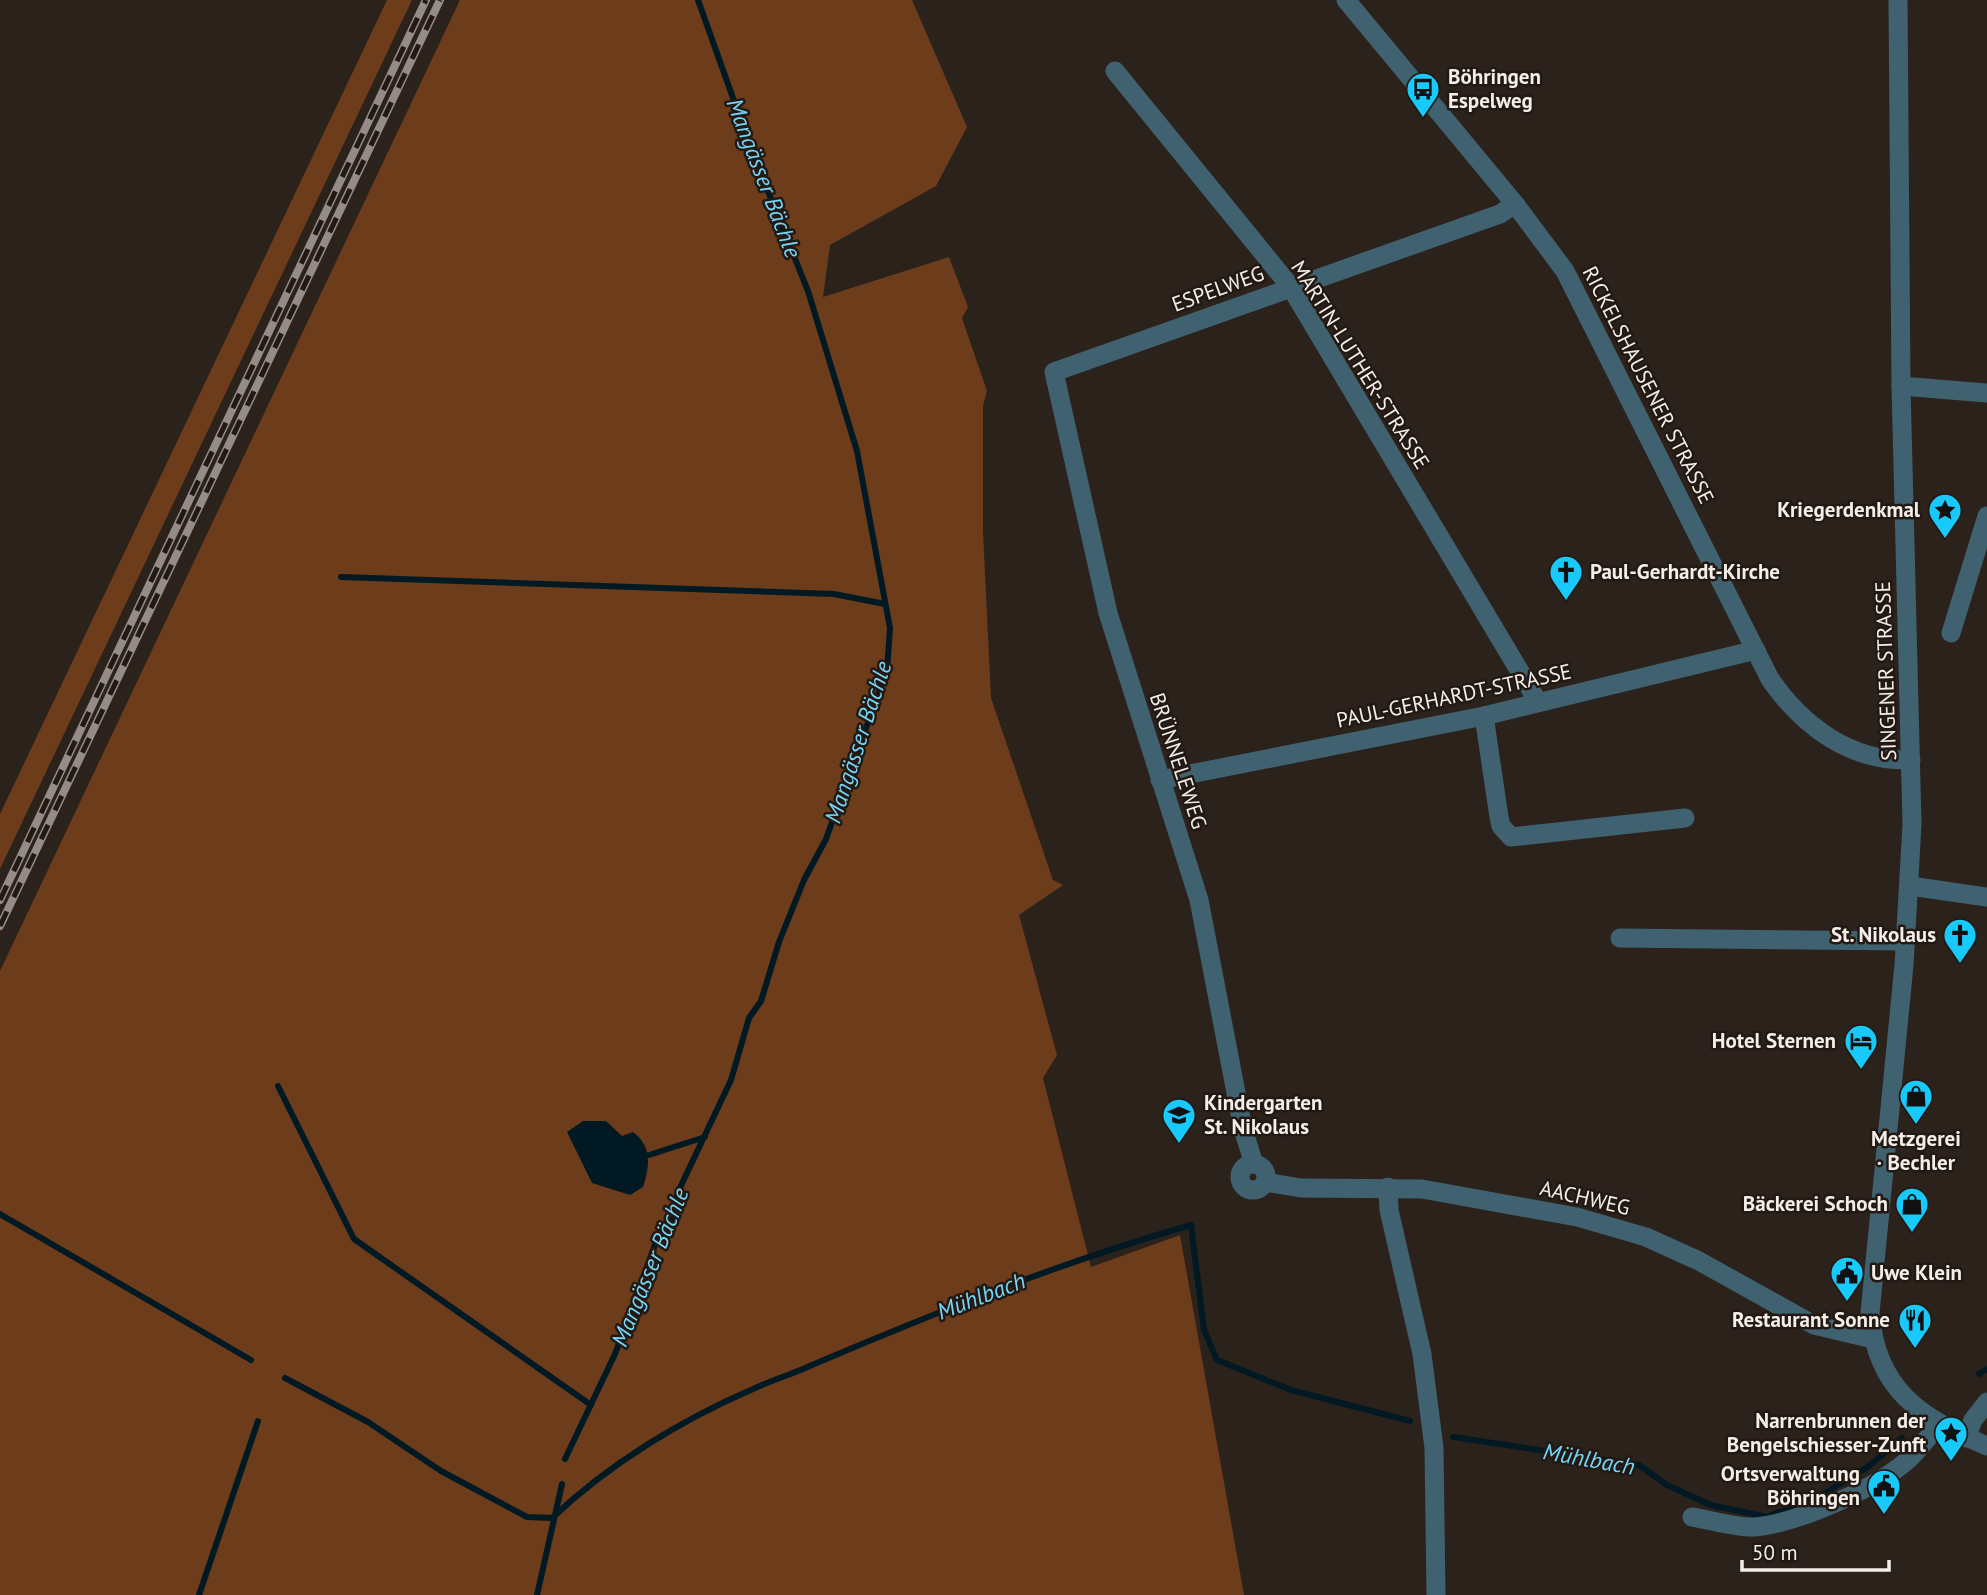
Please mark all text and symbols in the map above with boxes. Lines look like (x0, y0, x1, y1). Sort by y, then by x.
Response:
place label: Böhringen Espelweg (1448, 63, 1541, 114)
bus stop icon: Böhringen Espelweg (1404, 70, 1442, 119)
water label: Mangässer Bächle (721, 94, 808, 262)
street label: MARTIN-LUTHER-STRASSE (1285, 255, 1436, 474)
street label: ESPELWEG (1168, 259, 1268, 318)
street label: RICKELSHAUSENER STRASSE (1577, 261, 1720, 508)
place icon: Kriegerdenkmal (1926, 491, 1964, 540)
place label: Kriegerdenkmal (1777, 496, 1921, 523)
church icon: Paul-Gerhardt-Kirche (1547, 553, 1585, 602)
place label: Paul-Gerhardt-Kirche (1590, 558, 1780, 585)
street label: SINGENER STRASSE (1869, 581, 1902, 761)
water label: Mangässer Bächle (818, 657, 897, 827)
street label: PAUL-GERHARDT-STRASSE (1334, 657, 1574, 734)
street label: BRÜNNELEWEG (1144, 689, 1213, 832)
church icon: St. Nikolaus (1941, 916, 1979, 965)
place label: St. Nikolaus (1831, 921, 1936, 948)
hotel icon: Hotel Sternen (1842, 1022, 1880, 1071)
place label: Hotel Sternen (1712, 1027, 1836, 1054)
shop icon: Metzgerei · Bechler (1897, 1077, 1935, 1126)
place label: Kindergarten St. Nikolaus (1204, 1089, 1322, 1140)
school or university icon: Kindergarten St. Nikolaus (1160, 1096, 1198, 1145)
place label: Metzgerei · Bechler (1871, 1125, 1961, 1176)
street label: AACHWEG (1537, 1174, 1633, 1221)
water label: Mangässer Bächle (604, 1183, 695, 1350)
shop icon: Bäckerei Schoch (1893, 1185, 1931, 1234)
place label: Bäckerei Schoch (1743, 1190, 1888, 1217)
public building icon: Uwe Klein (1828, 1254, 1866, 1303)
place label: Uwe Klein (1871, 1259, 1962, 1286)
water label: Mühlbach (932, 1265, 1029, 1326)
restaurant icon: Restaurant Sonne (1896, 1301, 1934, 1350)
place label: Restaurant Sonne (1732, 1306, 1890, 1333)
place label: Narrenbrunnen der Bengelschiesser-Zunft (1727, 1407, 1927, 1458)
place icon: Narrenbrunnen der Bengelschiesser-Zunft (1932, 1414, 1970, 1463)
water label: Mühlbach (1541, 1436, 1637, 1481)
place label: Ortsverwaltung Böhringen (1721, 1460, 1860, 1511)
public building icon: Ortsverwaltung Böhringen (1865, 1467, 1903, 1516)
scale bar (1742, 1528, 1889, 1572)
text: 50 m (1752, 1539, 1798, 1566)

